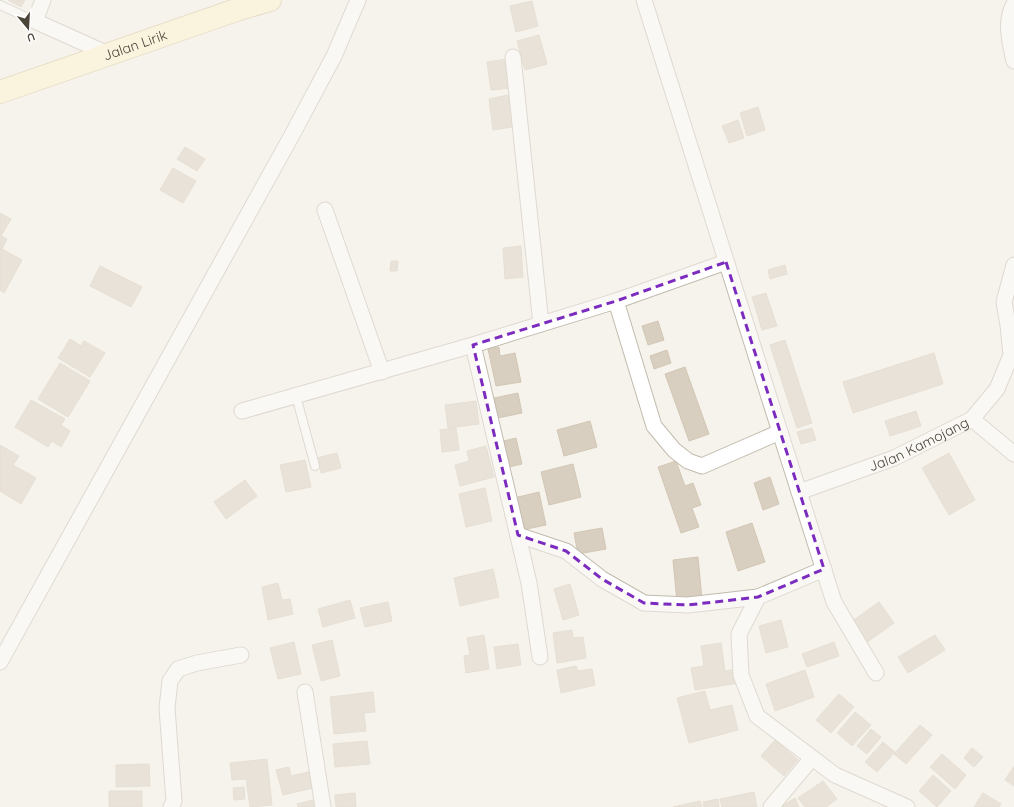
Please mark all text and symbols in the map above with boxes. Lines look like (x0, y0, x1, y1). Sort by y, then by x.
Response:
north arrow (8, 8, 48, 48)
street label: Jalan Lirik (101, 26, 169, 64)
text: U (25, 30, 37, 45)
street label: Jalan Kamojang (866, 413, 972, 475)

